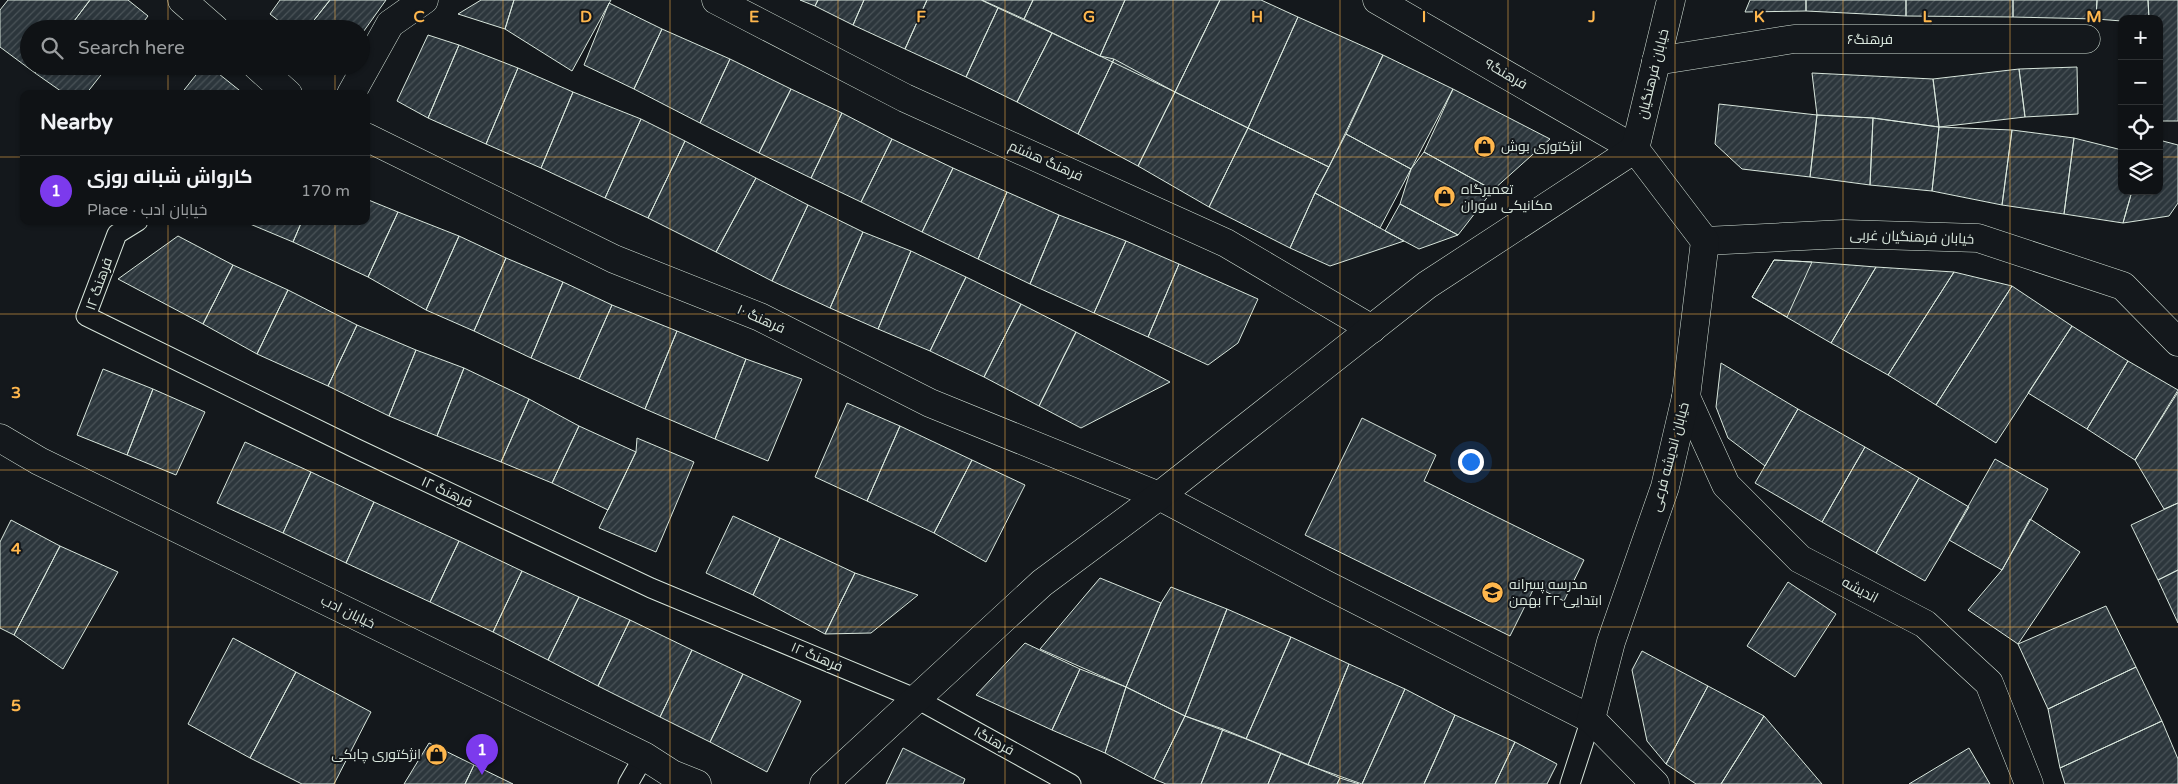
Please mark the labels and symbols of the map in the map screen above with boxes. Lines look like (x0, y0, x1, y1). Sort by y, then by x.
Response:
text: C (413, 7, 425, 27)
text: D (580, 7, 592, 27)
text: E (749, 7, 759, 27)
text: F (916, 7, 926, 27)
text: G (1083, 7, 1095, 27)
text: H (1251, 7, 1263, 27)
text: I (1422, 7, 1426, 27)
text: J (1587, 7, 1596, 27)
text: K (1754, 7, 1765, 27)
text: L (1922, 7, 1932, 27)
text: M (2086, 7, 2102, 27)
street label: خیابان فرهنگیان (1634, 27, 1672, 121)
street label: فرهنگ۶ (1847, 31, 1893, 48)
street label: فرهنگ۹ (1482, 55, 1530, 93)
shop icon: انژکتوری بوش (1473, 134, 1497, 158)
street label: فرهنگ هشتم (1006, 137, 1086, 186)
place label: انژکتوری بوش (1501, 138, 1582, 155)
place label: تعمیرگاه مکانیکی سوران (1461, 181, 1553, 214)
shop icon: تعمیرگاه مکانیکی سوران (1433, 185, 1457, 209)
street label: خیابان فرهنگیان غربی (1849, 226, 1975, 248)
street label: فرهنگ ۱۲ (82, 255, 116, 313)
street label: فرهنگ ۱۰ (734, 301, 788, 337)
text: 3 (11, 383, 21, 403)
street label: خیابان اندیشه فرعی (1647, 400, 1693, 514)
your location (1458, 449, 1484, 475)
street label: فرهنگ ۱۲ (419, 473, 475, 511)
text: 4 (11, 539, 21, 559)
street label: اندیشه (1839, 573, 1881, 607)
place label: مدرسه پسرانه ابتدایی ۲۲ بهمن (1509, 576, 1602, 609)
school or university icon: مدرسه پسرانه ابتدایی ۲۲ بهمن (1481, 580, 1505, 604)
street label: خیابان ادب (318, 592, 378, 632)
street label: فرهنگ ۱۲ (788, 638, 846, 676)
text: 5 (11, 696, 21, 716)
street label: فرهنگ۱ (971, 723, 1017, 759)
pin: 1 (466, 734, 498, 775)
shop icon: انژکتوری چابکی (425, 742, 449, 766)
place label: انژکتوری چابکی (331, 746, 421, 764)

